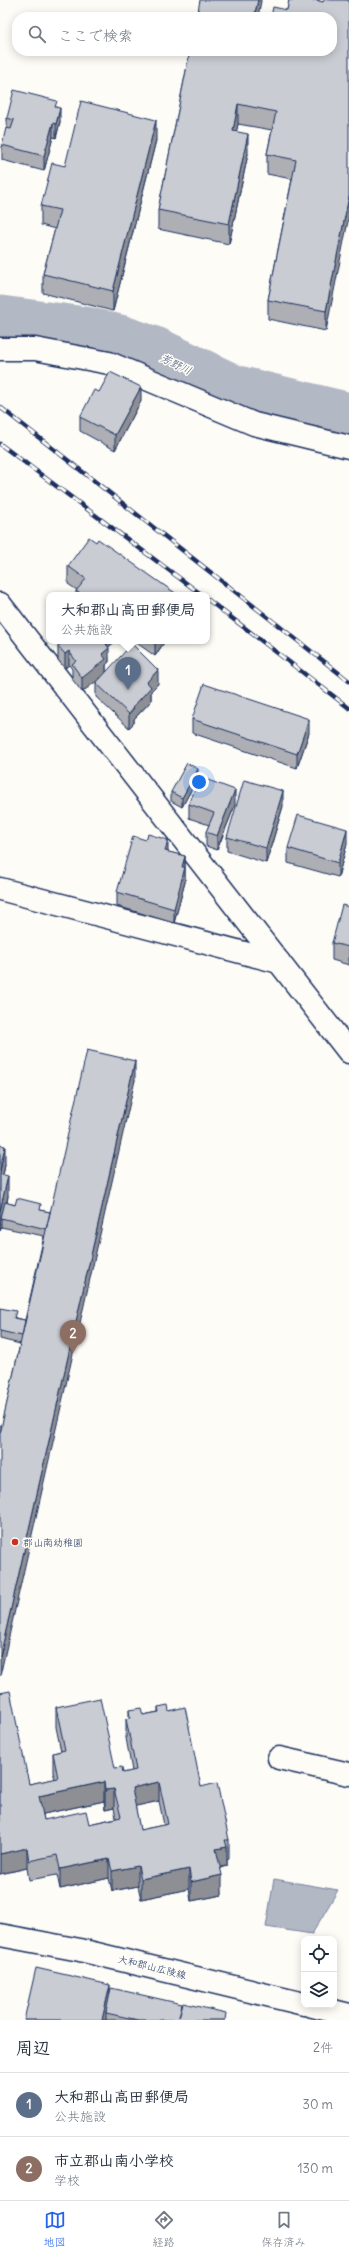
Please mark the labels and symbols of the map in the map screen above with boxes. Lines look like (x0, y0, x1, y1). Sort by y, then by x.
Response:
water label: 芳野川 (158, 350, 194, 378)
pin: 1 (115, 657, 141, 690)
your location (189, 772, 209, 792)
pin: 2 (60, 1320, 86, 1353)
place label: 郡山南幼稚園 (23, 1536, 83, 1549)
marker: 郡山南幼稚園 (10, 1537, 20, 1547)
street label: 大和郡山広陵線 (116, 1952, 188, 1982)

